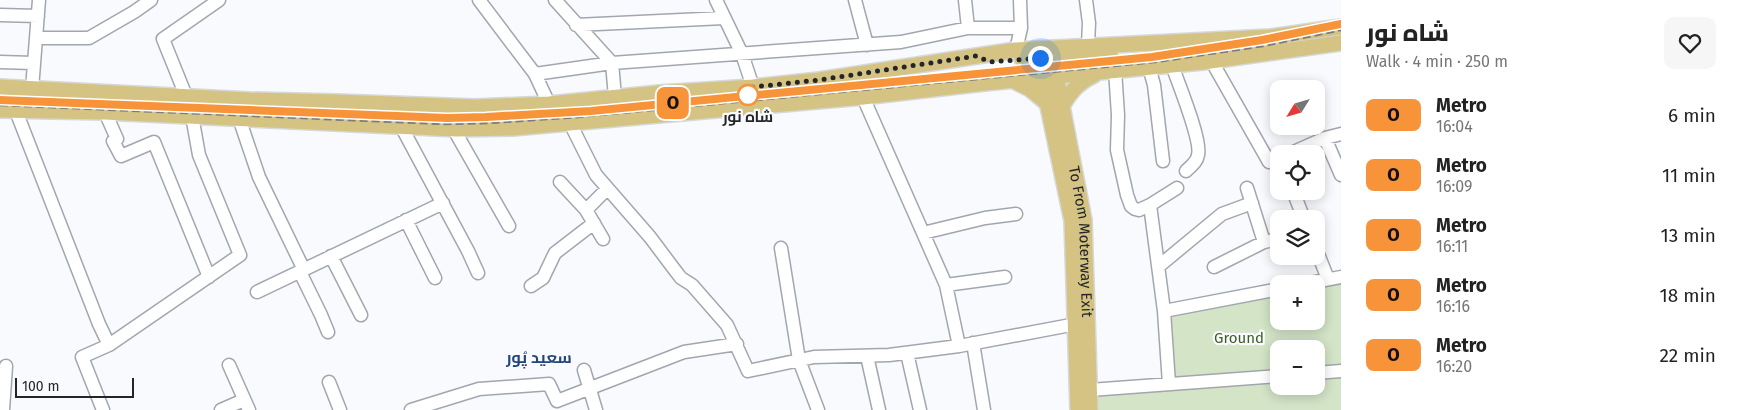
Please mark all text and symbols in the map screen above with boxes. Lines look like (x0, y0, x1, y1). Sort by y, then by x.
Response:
button: heart (1664, 17, 1716, 69)
text: شاہ نور (1366, 19, 1449, 47)
your location (1028, 46, 1053, 71)
text: Walk · 4 min · 250 m (1366, 52, 1508, 71)
north arrow (1270, 80, 1325, 135)
map controls (1270, 80, 1325, 395)
marker: شاہ نور (737, 84, 759, 106)
line badge: O (657, 87, 689, 119)
text: O (667, 92, 679, 114)
text: Metro (1436, 94, 1487, 117)
text: O (1387, 104, 1400, 126)
text: 6 min (1668, 104, 1716, 127)
place label: شاہ نور (722, 108, 773, 126)
text: 16:04 (1436, 117, 1473, 136)
button: locate (1270, 145, 1325, 200)
text: Metro (1436, 154, 1487, 177)
text: O (1387, 164, 1400, 186)
text: 11 min (1662, 164, 1716, 187)
street label: To From Moterway Exit (1065, 165, 1096, 318)
text: 16:09 (1436, 177, 1472, 196)
button: layers (1270, 210, 1325, 265)
text: Metro (1436, 214, 1487, 237)
text: O (1387, 224, 1400, 246)
text: 13 min (1660, 224, 1716, 247)
text: 16:11 (1436, 237, 1468, 256)
text: Metro (1436, 274, 1487, 297)
button: + (1270, 275, 1325, 330)
text: O (1387, 284, 1400, 306)
text: 18 min (1659, 284, 1716, 307)
text: 16:16 (1436, 297, 1470, 316)
park label: Ground (1214, 329, 1264, 347)
text: Metro (1436, 334, 1487, 357)
button: − (1270, 340, 1325, 395)
text: O (1387, 344, 1400, 366)
text: 22 min (1659, 344, 1716, 367)
district label: سعید پُور (505, 348, 572, 369)
text: 16:20 (1436, 357, 1472, 376)
scale bar (15, 375, 134, 398)
text: 100 m (22, 378, 59, 395)

